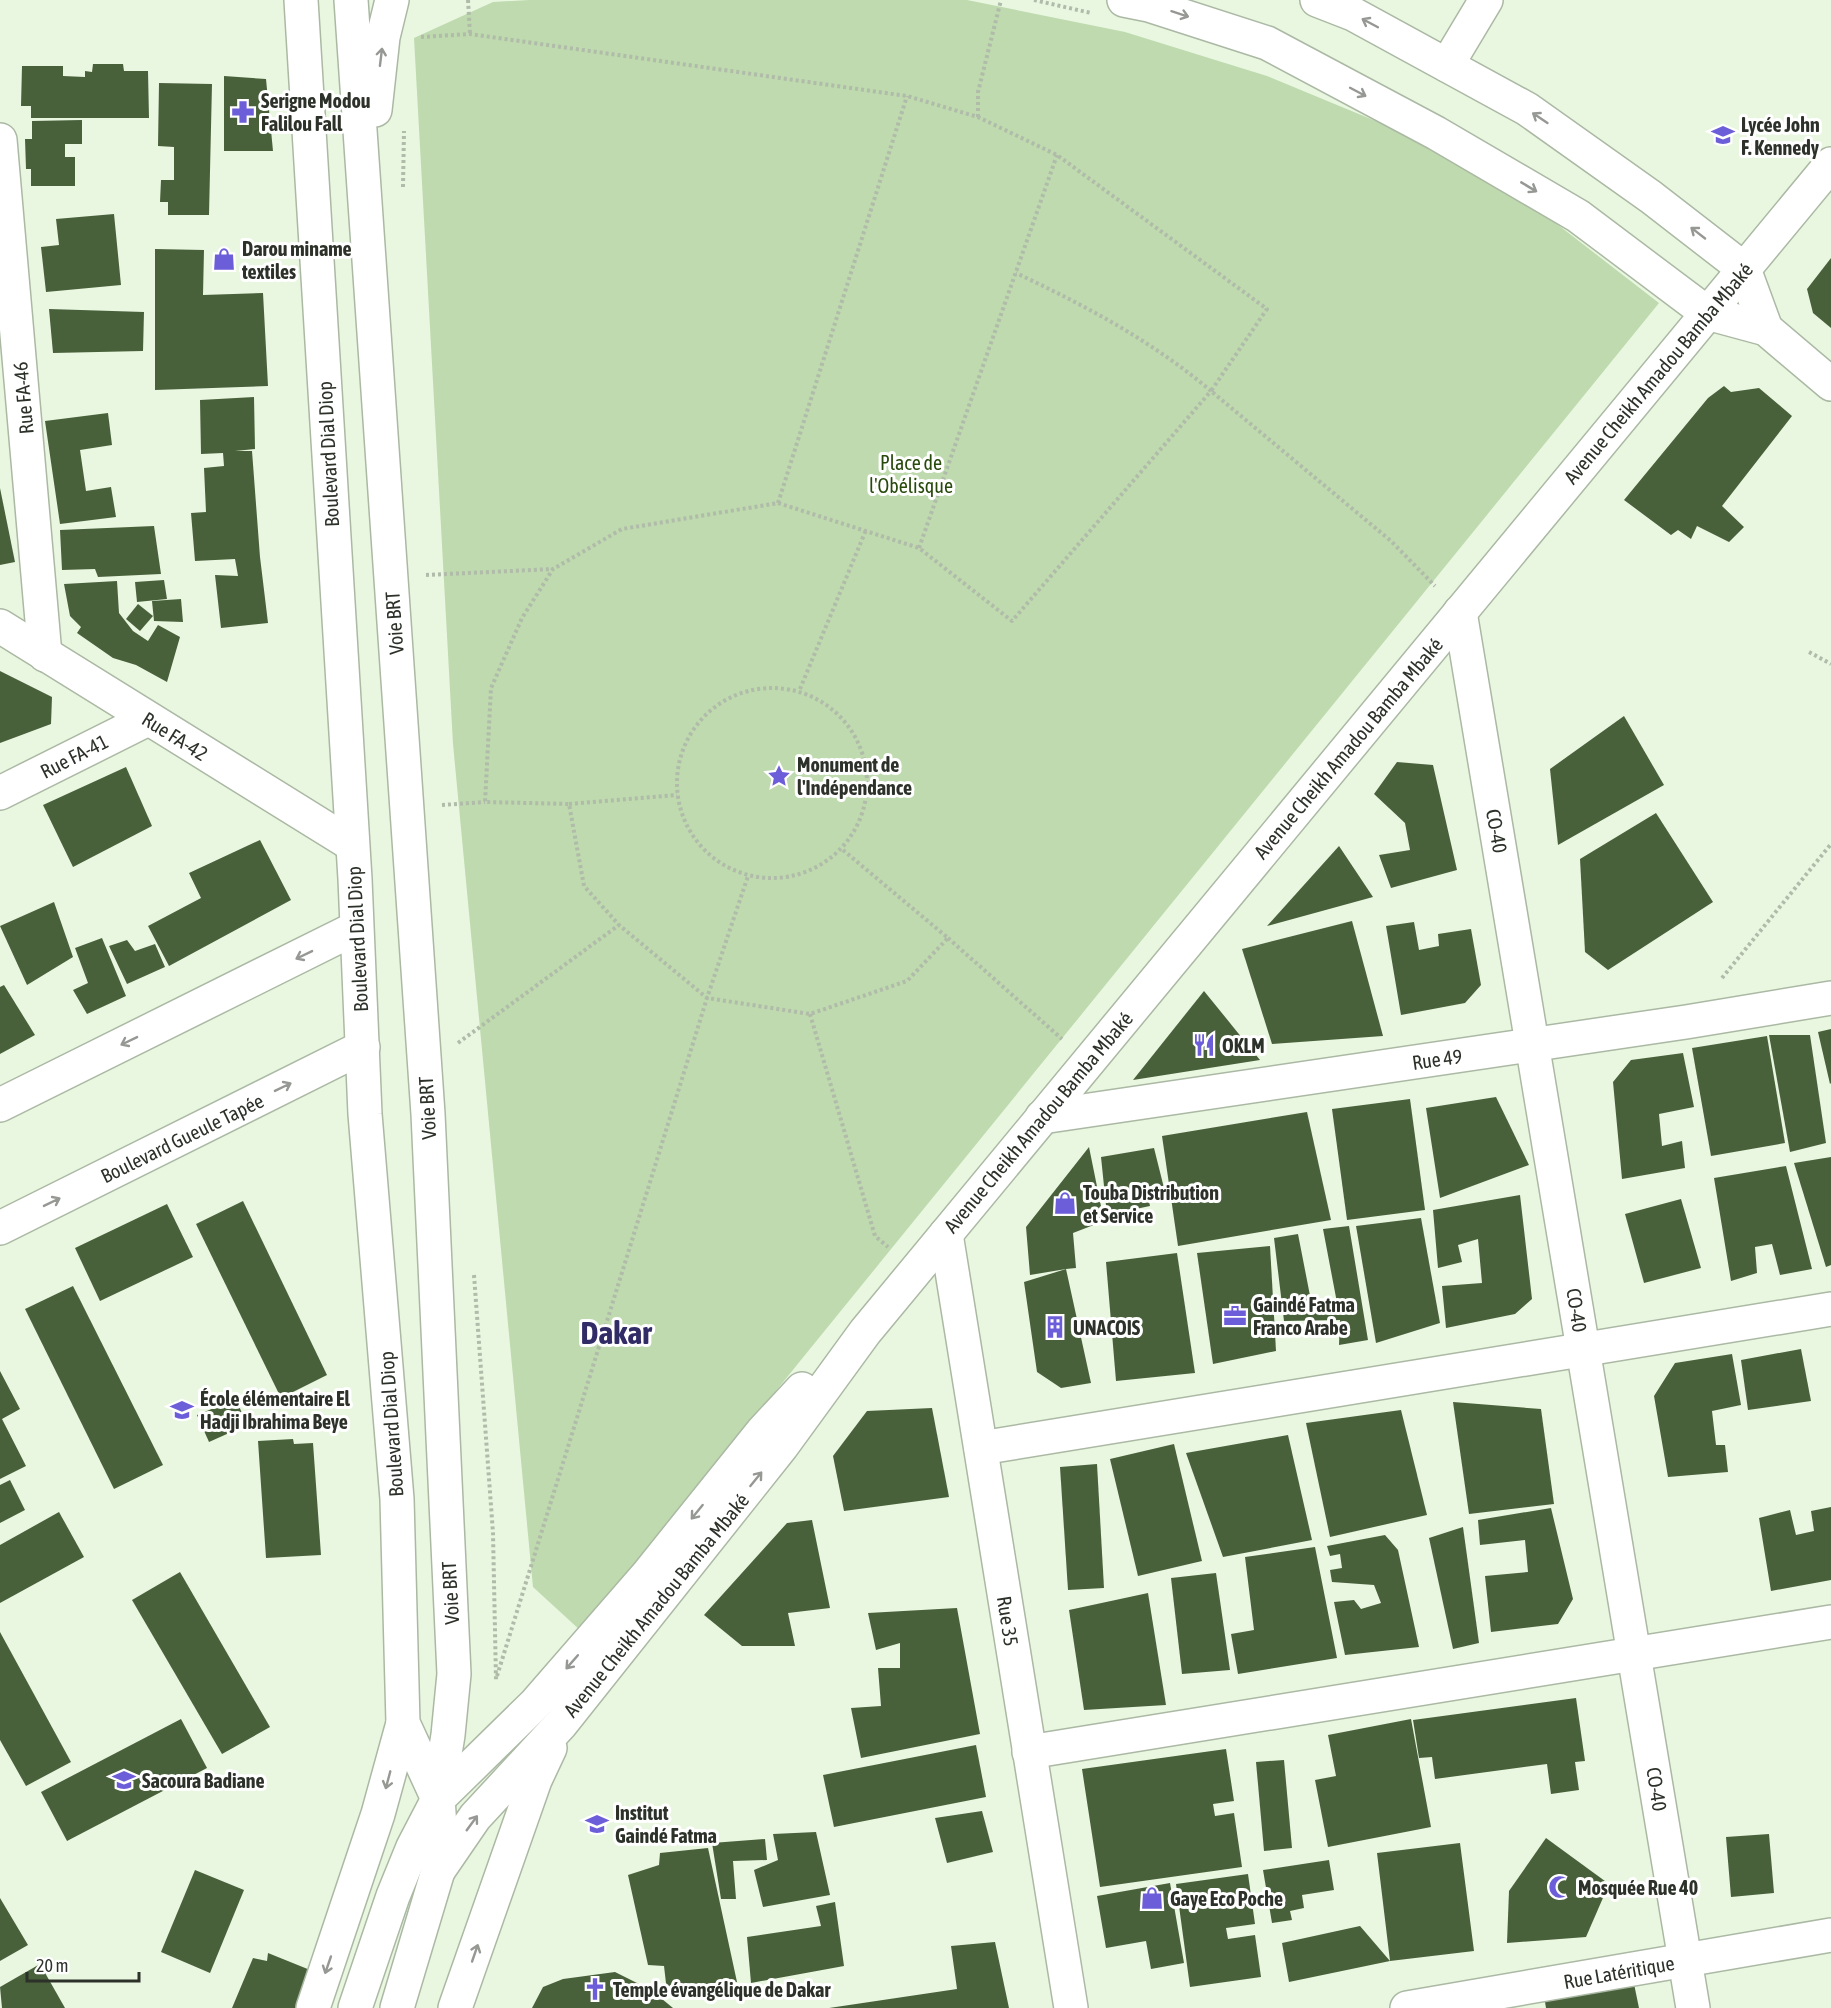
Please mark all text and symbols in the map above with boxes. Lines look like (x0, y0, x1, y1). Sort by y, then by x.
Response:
one-way arrow (1170, 10, 1189, 21)
one-way arrow (1361, 17, 1379, 28)
one-way arrow (376, 47, 387, 67)
one-way arrow (1349, 87, 1367, 98)
place label: Serigne Modou Falilou Fall (261, 89, 371, 135)
pharmacy icon: Serigne Modou Falilou Fall (230, 99, 256, 125)
one-way arrow (1532, 112, 1549, 124)
place label: Lycée John F. Kennedy (1741, 113, 1820, 159)
school or university icon: Lycée John F. Kennedy (1710, 122, 1736, 148)
one-way arrow (1520, 181, 1537, 193)
one-way arrow (1690, 226, 1706, 239)
place label: Darou miname textiles (241, 237, 352, 283)
shop icon: Darou miname textiles (211, 246, 237, 272)
street label: Avenue Cheikh Amadou Bamba Mbaké (1559, 258, 1757, 488)
street label: Rue FA-46 (8, 361, 38, 435)
street label: Boulevard Dial Diop (313, 381, 343, 527)
park label: Place de l'Obélisque (869, 451, 953, 497)
street label: Voie BRT (380, 590, 408, 655)
street label: Avenue Cheikh Amadou Bamba Mbaké (1249, 633, 1447, 863)
street label: Rue FA-42 (138, 707, 212, 765)
street label: Rue FA-41 (36, 729, 112, 783)
place label: Monument de l'Indépendance (797, 753, 912, 799)
place icon: Monument de l'Indépendance (766, 763, 792, 789)
street label: CO-40 (1482, 807, 1512, 855)
street label: Boulevard Dial Diop (342, 866, 372, 1012)
one-way arrow (295, 949, 313, 961)
street label: Avenue Cheikh Amadou Bamba Mbaké (939, 1007, 1137, 1237)
restaurant icon: OKLM (1191, 1032, 1217, 1058)
place label: OKLM (1222, 1034, 1265, 1057)
one-way arrow (120, 1036, 138, 1048)
street label: Rue 49 (1411, 1044, 1463, 1074)
street label: Voie BRT (414, 1076, 440, 1140)
one-way arrow (274, 1081, 292, 1092)
street label: Boulevard Gueule Tapée (97, 1089, 267, 1187)
place label: Touba Distribution et Service (1083, 1181, 1219, 1227)
shop icon: Touba Distribution et Service (1052, 1190, 1078, 1216)
one-way arrow (43, 1196, 61, 1208)
street label: CO-40 (1562, 1286, 1592, 1334)
place label: Gaindé Fatma Franco Arabe (1253, 1293, 1355, 1339)
office icon: Gaindé Fatma Franco Arabe (1222, 1303, 1248, 1329)
district label: Dakar (580, 1314, 652, 1351)
building icon: UNACOIS (1042, 1314, 1068, 1340)
place label: UNACOIS (1073, 1316, 1141, 1339)
street label: Boulevard Dial Diop (374, 1350, 408, 1498)
place label: École élémentaire El Hadji Ibrahima Beye (200, 1387, 351, 1433)
school or university icon: École élémentaire El Hadji Ibrahima Beye (169, 1397, 195, 1423)
one-way arrow (750, 1471, 763, 1487)
street label: Avenue Cheikh Amadou Bamba Mbaké (559, 1489, 753, 1721)
one-way arrow (691, 1504, 704, 1520)
street label: Voie BRT (437, 1561, 463, 1625)
street label: Rue 35 (993, 1594, 1023, 1648)
one-way arrow (565, 1654, 579, 1669)
street label: CO-40 (1642, 1765, 1672, 1813)
school or university icon: Sacoura Badiane (111, 1767, 137, 1793)
place label: Sacoura Badiane (142, 1769, 265, 1792)
one-way arrow (381, 1770, 393, 1789)
place label: Institut Gaindé Fatma (615, 1801, 717, 1847)
school or university icon: Institut Gaindé Fatma (584, 1811, 610, 1837)
one-way arrow (465, 1815, 478, 1831)
mosque icon: Mosquée Rue 40 (1547, 1874, 1573, 1900)
place label: Mosquée Rue 40 (1578, 1876, 1698, 1899)
shop icon: Gaye Eco Poche (1139, 1885, 1165, 1911)
place label: Gaye Eco Poche (1170, 1887, 1283, 1910)
one-way arrow (470, 1944, 481, 1963)
scale bar (27, 1945, 140, 1983)
street label: Rue Latéritique (1562, 1951, 1676, 1993)
text: 20 m (36, 1955, 68, 1976)
one-way arrow (321, 1955, 332, 1974)
church icon: Temple évangélique de Dakar (582, 1976, 608, 2002)
place label: Temple évangélique de Dakar (613, 1978, 831, 2001)

